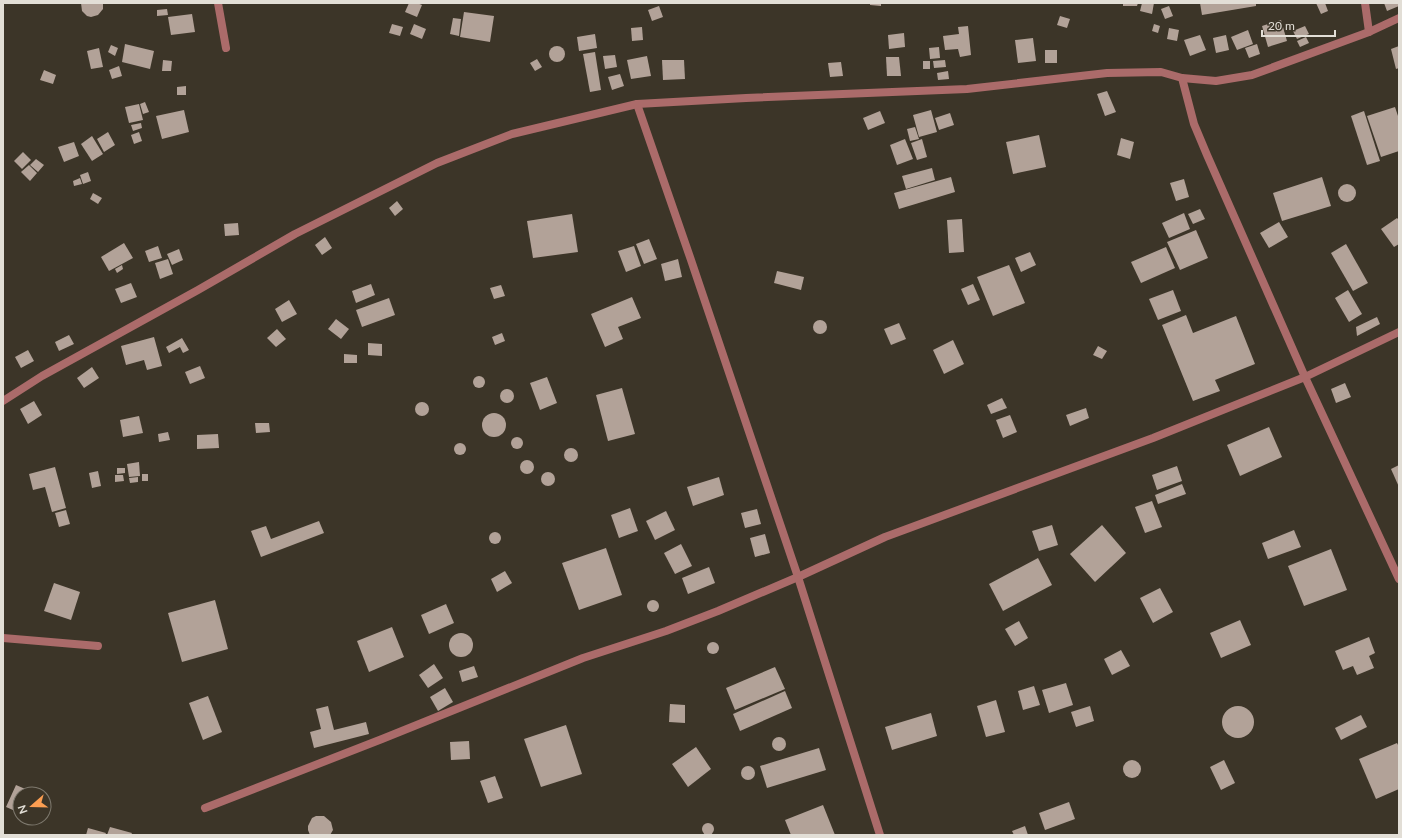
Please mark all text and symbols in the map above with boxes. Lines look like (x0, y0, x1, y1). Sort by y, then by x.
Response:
scale bar (1262, 12, 1335, 38)
text: 20 m (1268, 18, 1295, 33)
north arrow (12, 786, 52, 826)
text: N (15, 803, 30, 816)

